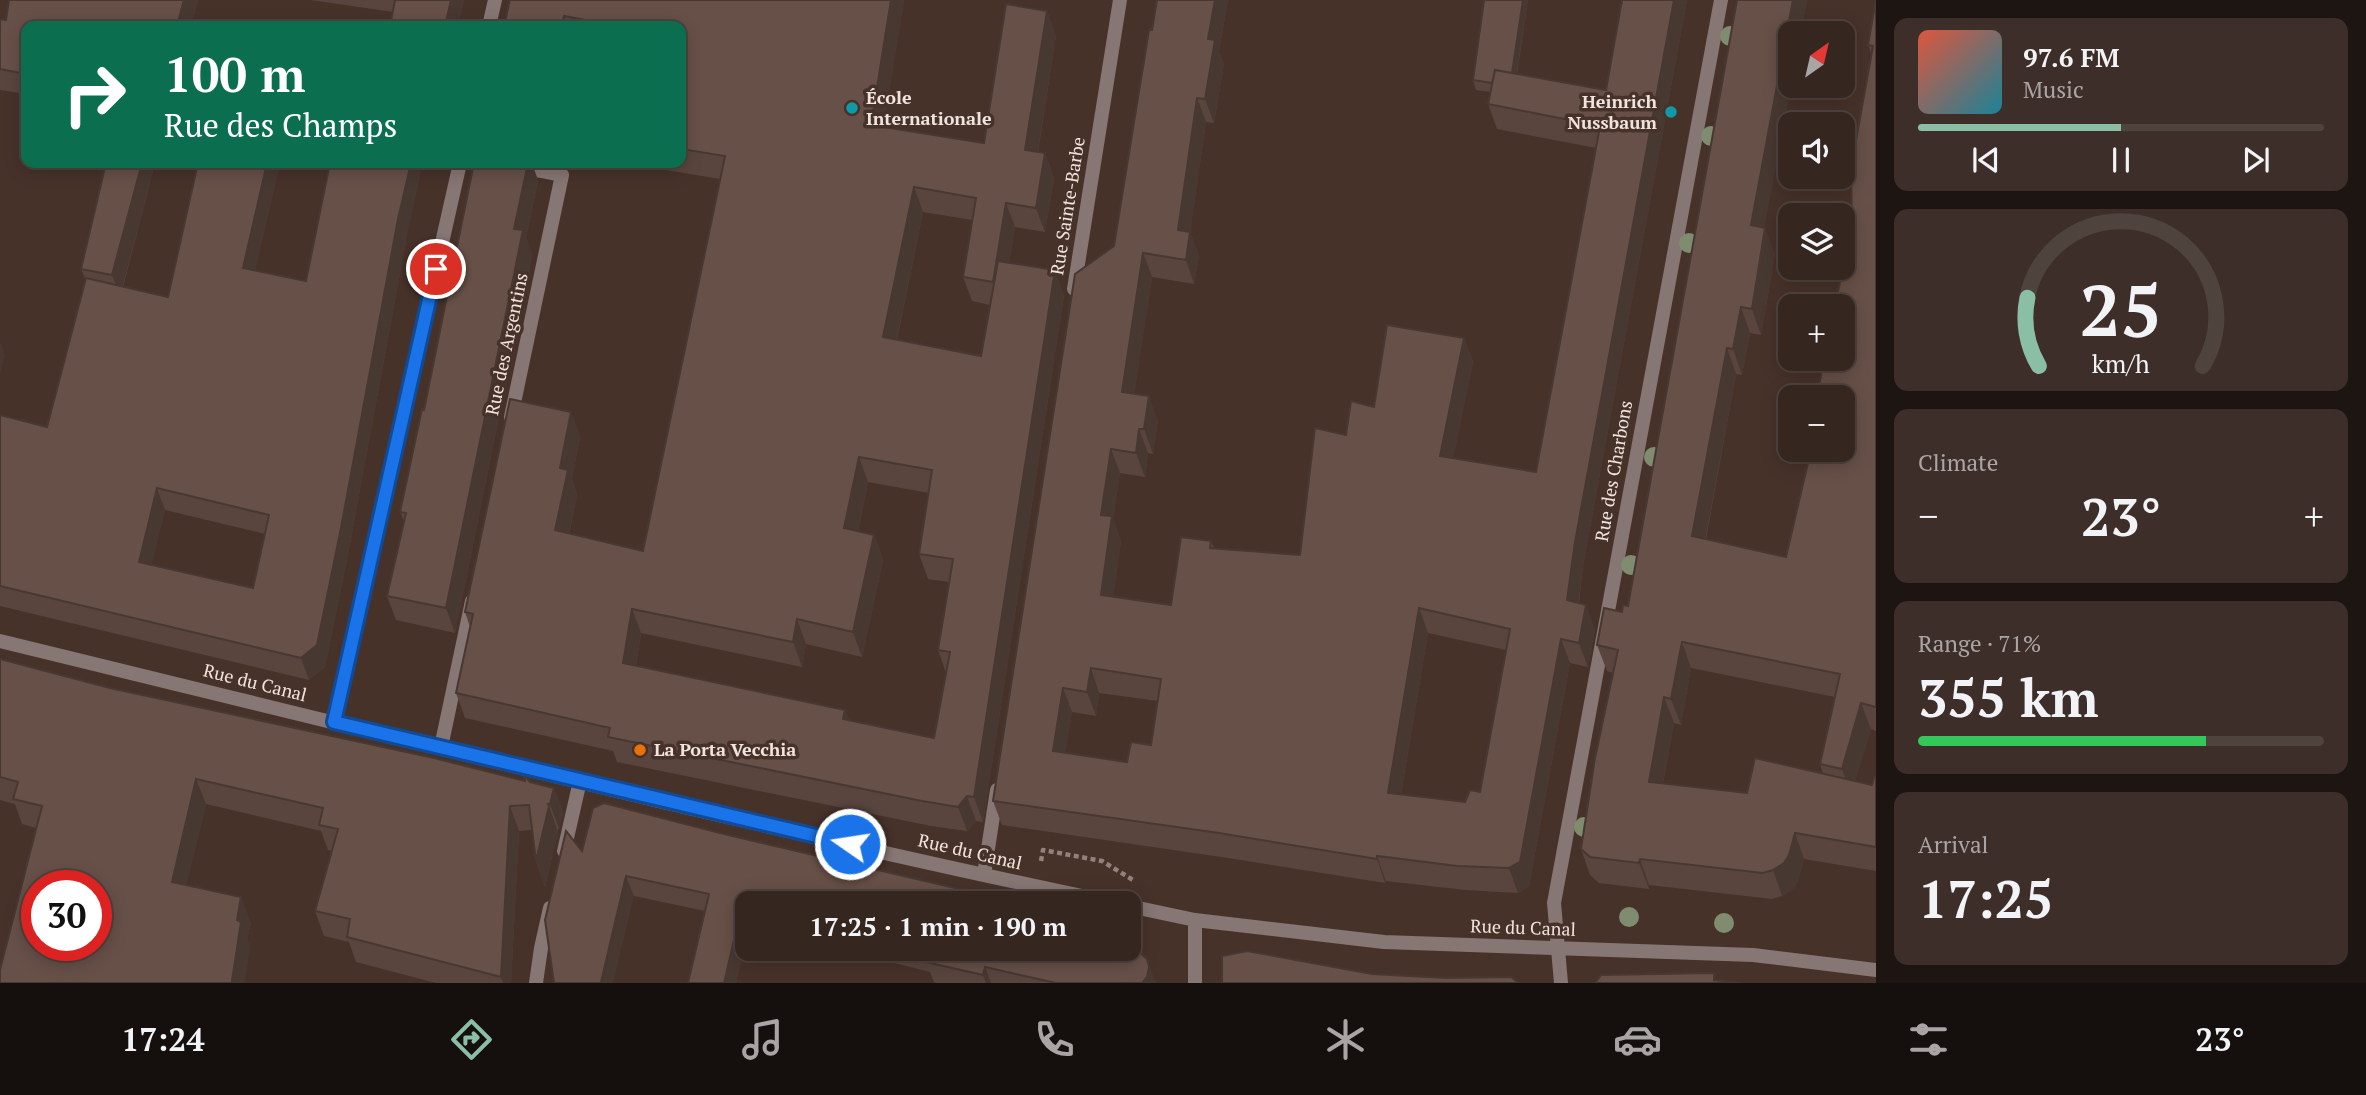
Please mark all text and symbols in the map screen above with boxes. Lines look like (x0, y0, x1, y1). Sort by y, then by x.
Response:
north arrow (1778, 21, 1855, 98)
map controls (1778, 21, 1855, 462)
text: 97.6 FM (2023, 40, 2120, 74)
text: 100 m (164, 41, 306, 106)
icon: right (49, 49, 140, 140)
text: Music (2023, 74, 2084, 105)
place label: École Internationale (866, 85, 992, 130)
place label: Heinrich Nussbaum (1567, 89, 1657, 134)
marker: École Internationale (844, 100, 860, 116)
text: Rue des Champs (164, 104, 397, 146)
marker: Heinrich Nussbaum (1663, 104, 1679, 120)
button: sound (1778, 112, 1855, 189)
street label: Rue Sainte-Barbe (1044, 135, 1090, 277)
icon: previous (1967, 141, 2005, 179)
icon: pause (2102, 141, 2140, 179)
icon: next (2237, 141, 2275, 179)
button: layers (1778, 203, 1855, 280)
pin (406, 239, 466, 299)
icon: arrive (417, 250, 455, 288)
text: 25 (2080, 261, 2162, 358)
street label: Rue des Argentins (479, 270, 533, 417)
button: + (1778, 294, 1855, 371)
text: km/h (2092, 347, 2150, 380)
button: − (1778, 385, 1855, 462)
street label: Rue des Charbons (1589, 398, 1637, 543)
text: Climate (1918, 447, 1998, 478)
text: 23° (2081, 482, 2161, 551)
text: − (1918, 491, 1938, 541)
text: + (2304, 491, 2324, 541)
text: Range · 71% (1918, 628, 2041, 659)
street label: Rue du Canal (201, 658, 309, 706)
text: 355 km (1918, 663, 2099, 732)
place label: La Porta Vecchia (654, 737, 796, 761)
marker: La Porta Vecchia (632, 742, 648, 758)
position arrow (813, 807, 887, 881)
street label: Rue du Canal (916, 827, 1024, 875)
text: Arrival (1918, 829, 1989, 860)
text: 17:25 (1918, 864, 2053, 933)
speed limit sign: 30 (21, 870, 112, 961)
text: 17:25 · 1 min · 190 m (809, 909, 1067, 943)
street label: Rue du Canal (1470, 913, 1576, 941)
icon: directions (447, 1015, 496, 1064)
icon: music (738, 1015, 787, 1064)
icon: phone (1030, 1015, 1079, 1064)
icon: climate (1321, 1015, 1370, 1064)
icon: car (1613, 1015, 1662, 1064)
icon: filters (1904, 1015, 1953, 1064)
text: 17:24 (121, 1018, 205, 1060)
text: 23° (2195, 1018, 2245, 1060)

